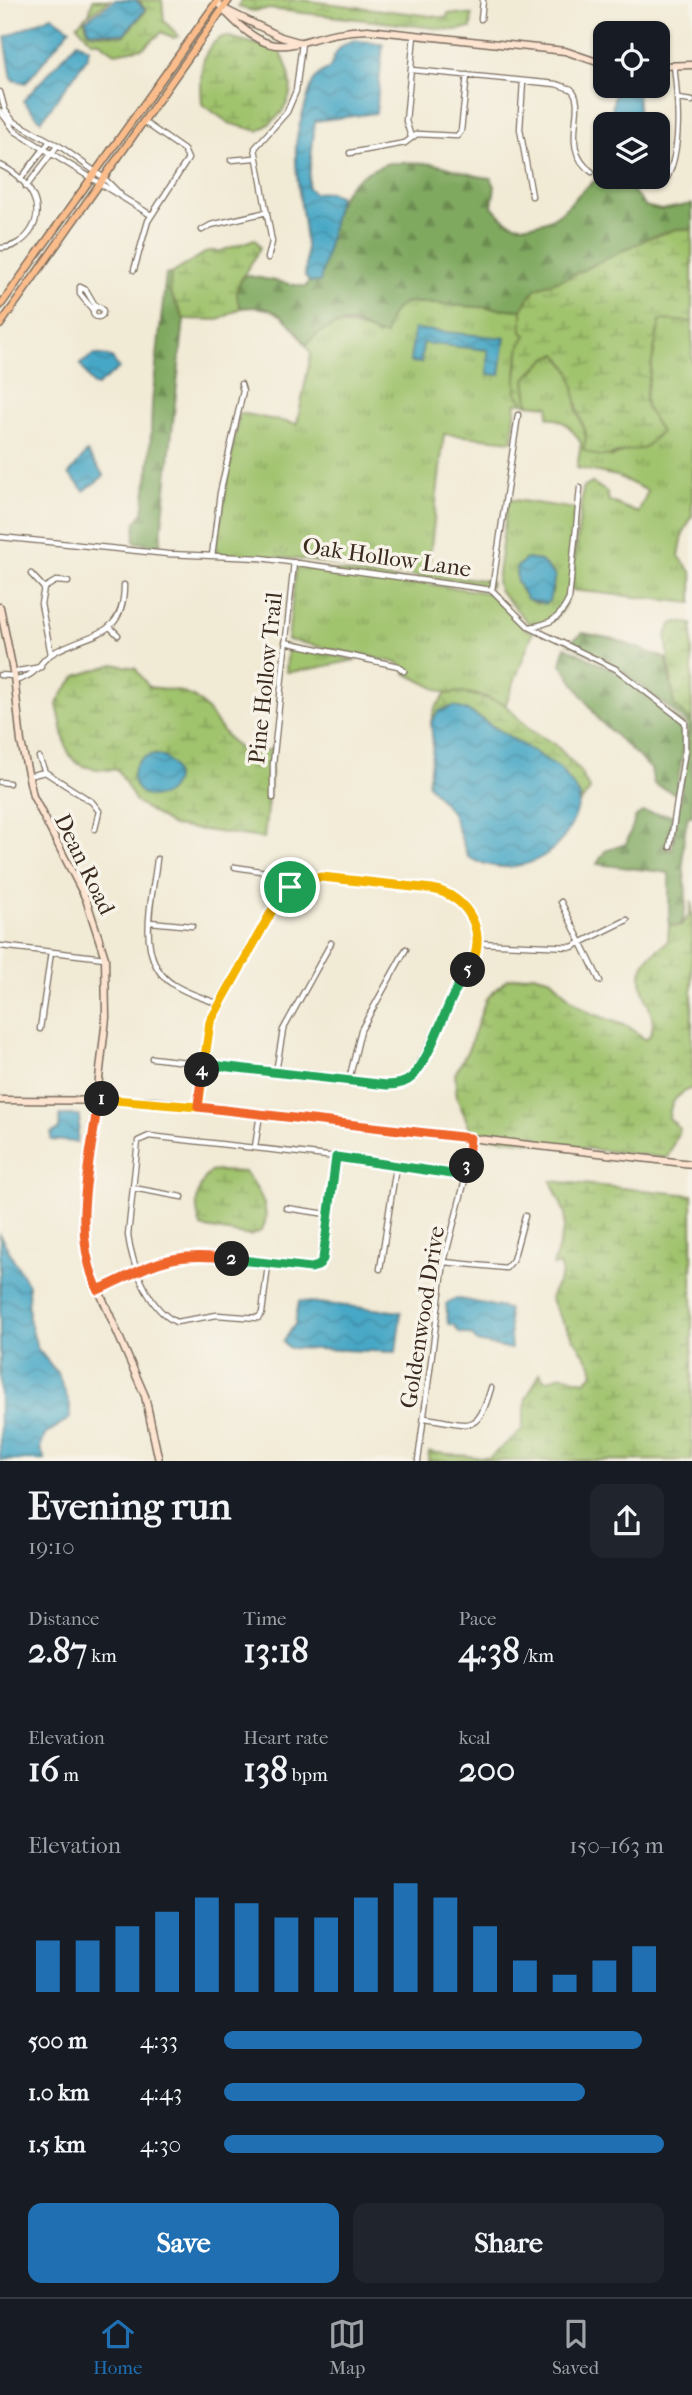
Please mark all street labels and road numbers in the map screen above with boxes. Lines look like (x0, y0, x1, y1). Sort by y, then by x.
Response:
street label: Oak Hollow Lane (301, 532, 473, 583)
street label: Pine Hollow Trail (243, 590, 288, 765)
street label: Dean Road (49, 809, 121, 920)
street label: Goldenwood Drive (395, 1224, 450, 1410)

